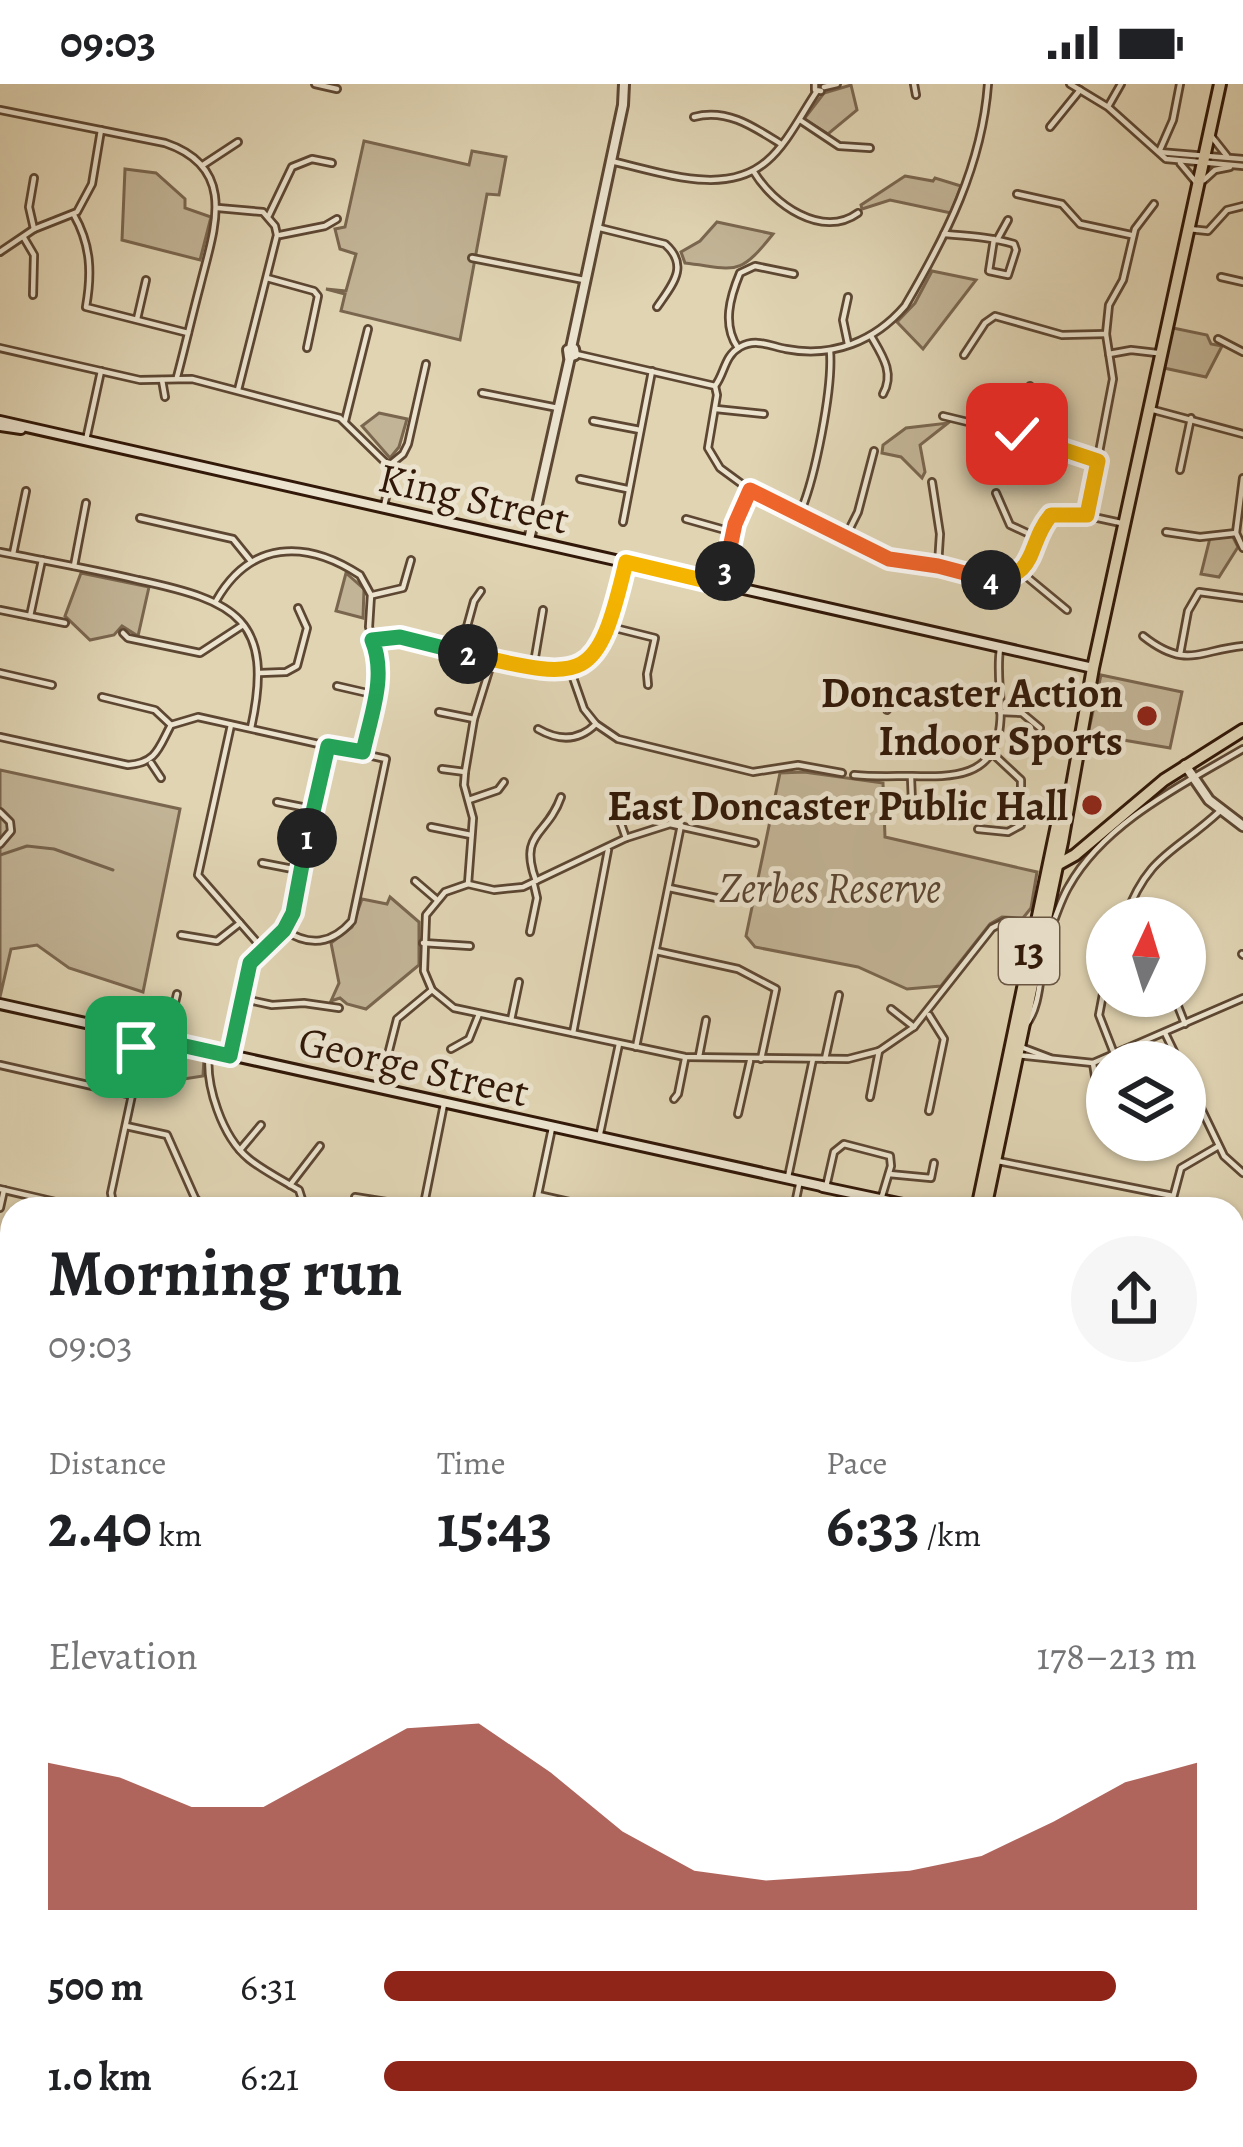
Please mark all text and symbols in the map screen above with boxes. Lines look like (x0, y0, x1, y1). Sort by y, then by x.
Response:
text: 09:03 (60, 11, 156, 73)
pin (966, 383, 1068, 485)
icon: check (984, 401, 1050, 467)
street label: King Street (373, 448, 575, 548)
pin: 3 (695, 541, 755, 601)
text: 3 (718, 548, 732, 593)
pin: 4 (961, 550, 1021, 610)
text: 4 (983, 557, 999, 602)
pin: 2 (438, 624, 498, 684)
text: 2 (460, 631, 476, 676)
place label: Doncaster Action Indoor Sports (821, 664, 1123, 769)
marker: Doncaster Action Indoor Sports (1134, 703, 1160, 729)
place label: East Doncaster Public Hall (607, 777, 1068, 834)
marker: East Doncaster Public Hall (1079, 792, 1105, 818)
pin: 1 (277, 808, 337, 868)
text: 1 (301, 815, 313, 860)
park label: Zerbes Reserve (719, 859, 941, 916)
north arrow (1086, 897, 1206, 1017)
map controls (1086, 897, 1206, 1161)
road number: 13 (999, 918, 1059, 984)
pin (85, 996, 187, 1098)
street label: George Street (293, 1012, 535, 1120)
icon: arrive (103, 1014, 169, 1080)
button: layers (1086, 1041, 1206, 1161)
text: Morning run (48, 1228, 403, 1318)
button: share (1071, 1236, 1197, 1362)
text: 09:03 (48, 1318, 133, 1371)
text: Distance (48, 1440, 166, 1485)
text: Time (437, 1440, 506, 1485)
text: Pace (826, 1440, 887, 1485)
text: 2.40 (48, 1485, 152, 1567)
text: 15:43 (437, 1485, 552, 1567)
text: 6:33 (826, 1485, 920, 1567)
text: km (152, 1512, 202, 1557)
text: /km (920, 1512, 981, 1557)
text: Elevation (48, 1629, 198, 1682)
text: 178–213 m (1036, 1629, 1197, 1682)
text: 500 m (48, 1960, 143, 2013)
text: 6:31 (240, 1960, 297, 2013)
text: 1.0 km (48, 2050, 152, 2103)
text: 6:21 (240, 2050, 299, 2103)

